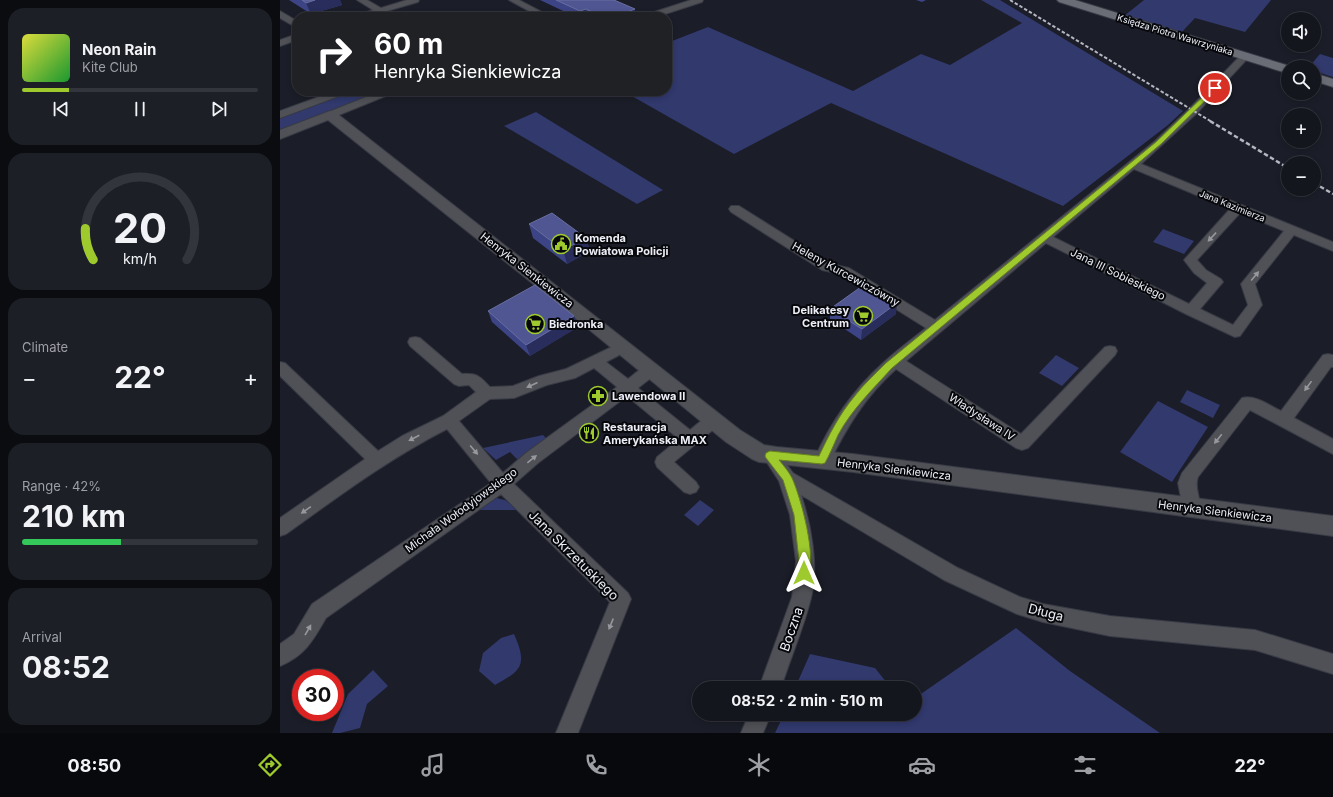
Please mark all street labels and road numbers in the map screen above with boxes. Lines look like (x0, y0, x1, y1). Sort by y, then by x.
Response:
street label: Księdza Piotra Wawrzyniaka (1116, 12, 1234, 57)
street label: Jana Kazimierza (1198, 187, 1267, 224)
street label: Henryka Sienkiewicza (478, 229, 576, 311)
street label: Heleny Kurcewiczówny (790, 239, 902, 309)
street label: Jana III Sobieskiego (1068, 245, 1168, 303)
street label: Władysława IV (946, 390, 1018, 444)
street label: Henryka Sienkiewicza (836, 455, 952, 483)
street label: Michała Wołodyjowskiego (402, 464, 520, 555)
street label: Henryka Sienkiewicza (1157, 497, 1273, 525)
street label: Jana Skrzetuskiego (526, 507, 622, 603)
street label: Długa (1027, 600, 1065, 624)
street label: Boczna (776, 605, 806, 653)

